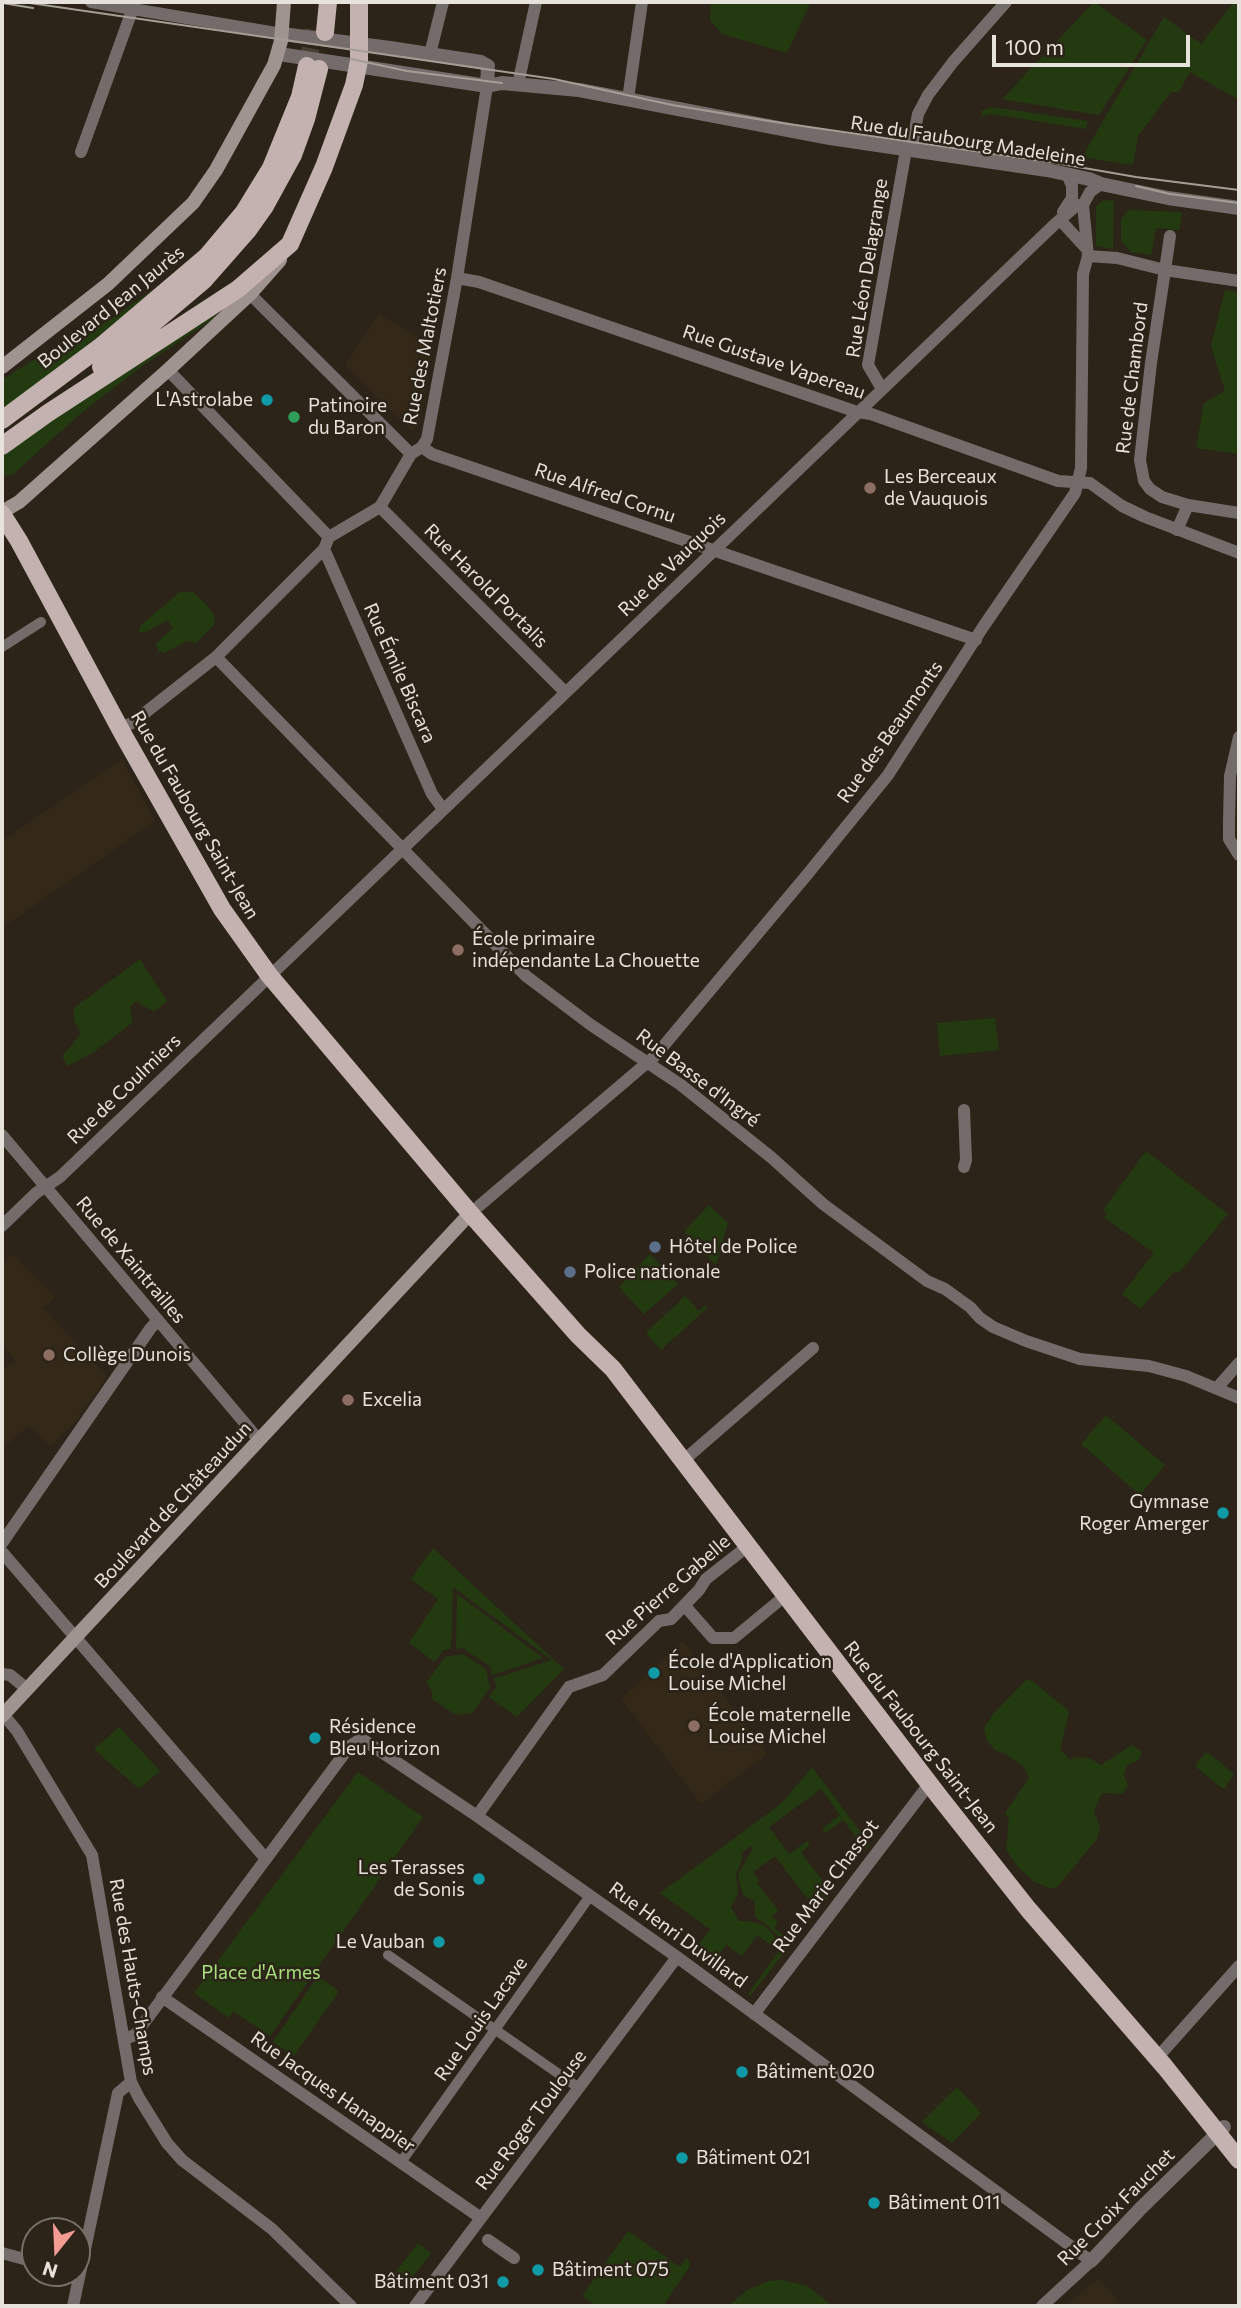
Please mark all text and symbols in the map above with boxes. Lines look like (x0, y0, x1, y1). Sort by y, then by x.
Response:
scale bar (996, 21, 1194, 65)
text: 100 m (1005, 34, 1064, 59)
street label: Rue du Faubourg Madeleine (849, 111, 1087, 171)
street label: Rue Léon Delagrange (842, 177, 892, 359)
street label: Boulevard Jean Jaurès (33, 241, 189, 373)
street label: Rue des Maltotiers (399, 265, 451, 427)
street label: Rue de Chambord (1111, 301, 1153, 455)
street label: Rue Gustave Vapereau (680, 320, 868, 404)
place label: L'Astrolabe (155, 389, 253, 411)
marker: L'Astrolabe (259, 392, 275, 408)
place label: Patinoire du Baron (308, 395, 387, 439)
marker: Patinoire du Baron (286, 409, 302, 425)
street label: Rue Alfred Cornu (531, 458, 679, 528)
place label: Les Berceaux de Vauquois (884, 466, 997, 510)
marker: Les Berceaux de Vauquois (862, 480, 878, 496)
street label: Rue de Vauquois (613, 507, 731, 621)
street label: Rue Harold Portalis (419, 519, 553, 653)
street label: Rue Émile Biscara (359, 600, 441, 746)
street label: Rue des Beaumonts (832, 657, 948, 807)
street label: Rue du Faubourg Saint-Jean (126, 707, 264, 923)
place label: École primaire indépendante La Chouette (472, 928, 700, 972)
marker: École primaire indépendante La Chouette (450, 942, 466, 958)
street label: Rue Basse d'Ingré (632, 1024, 764, 1132)
street label: Rue de Coulmiers (63, 1029, 185, 1149)
street label: Rue de Xaintrailles (71, 1192, 191, 1328)
place label: Hôtel de Police (669, 1236, 797, 1258)
marker: Hôtel de Police (647, 1239, 663, 1255)
place label: Police nationale (584, 1261, 720, 1283)
marker: Police nationale (562, 1264, 578, 1280)
place label: Collège Dunois (63, 1344, 191, 1366)
marker: Collège Dunois (41, 1347, 57, 1363)
place label: Excelia (362, 1389, 422, 1411)
marker: Excelia (340, 1392, 356, 1408)
street label: Boulevard de Châteaudun (90, 1417, 256, 1593)
place label: Gymnase Roger Amerger (1079, 1491, 1209, 1535)
marker: Gymnase Roger Amerger (1215, 1505, 1231, 1521)
street label: Rue Pierre Gabelle (601, 1530, 735, 1650)
street label: Rue du Faubourg Saint-Jean (839, 1637, 1003, 1837)
place label: École d'Application Louise Michel (668, 1651, 832, 1695)
marker: École d'Application Louise Michel (646, 1665, 662, 1681)
place label: École maternelle Louise Michel (708, 1704, 851, 1748)
place label: Résidence Bleu Horizon (329, 1716, 440, 1760)
marker: École maternelle Louise Michel (686, 1718, 702, 1734)
marker: Résidence Bleu Horizon (307, 1730, 323, 1746)
street label: Rue Marie Chassot (768, 1815, 884, 1957)
place label: Les Terasses de Sonis (358, 1857, 465, 1901)
marker: Les Terasses de Sonis (471, 1871, 487, 1887)
street label: Rue des Hauts-Champs (104, 1877, 162, 2077)
street label: Rue Henri Duvillard (604, 1877, 752, 1993)
place label: Le Vauban (336, 1931, 425, 1953)
marker: Le Vauban (431, 1934, 447, 1950)
street label: Rue Louis Lacave (430, 1953, 532, 2085)
park label: Place d'Armes (201, 1962, 321, 1984)
street label: Rue Jacques Hanappier (246, 2027, 420, 2157)
street label: Rue Roger Toulouse (471, 2045, 591, 2195)
place label: Bâtiment 020 (756, 2061, 875, 2083)
marker: Bâtiment 020 (734, 2064, 750, 2080)
street label: Rue Croix Fauchet (1053, 2144, 1179, 2270)
place label: Bâtiment 021 (696, 2147, 811, 2169)
marker: Bâtiment 021 (674, 2150, 690, 2166)
place label: Bâtiment 011 (888, 2192, 1000, 2214)
marker: Bâtiment 011 (866, 2195, 882, 2211)
north arrow (21, 2217, 91, 2287)
text: N (40, 2257, 60, 2284)
place label: Bâtiment 075 (552, 2259, 669, 2281)
marker: Bâtiment 075 (530, 2262, 546, 2278)
place label: Bâtiment 031 (374, 2271, 489, 2293)
marker: Bâtiment 031 (495, 2274, 511, 2290)

